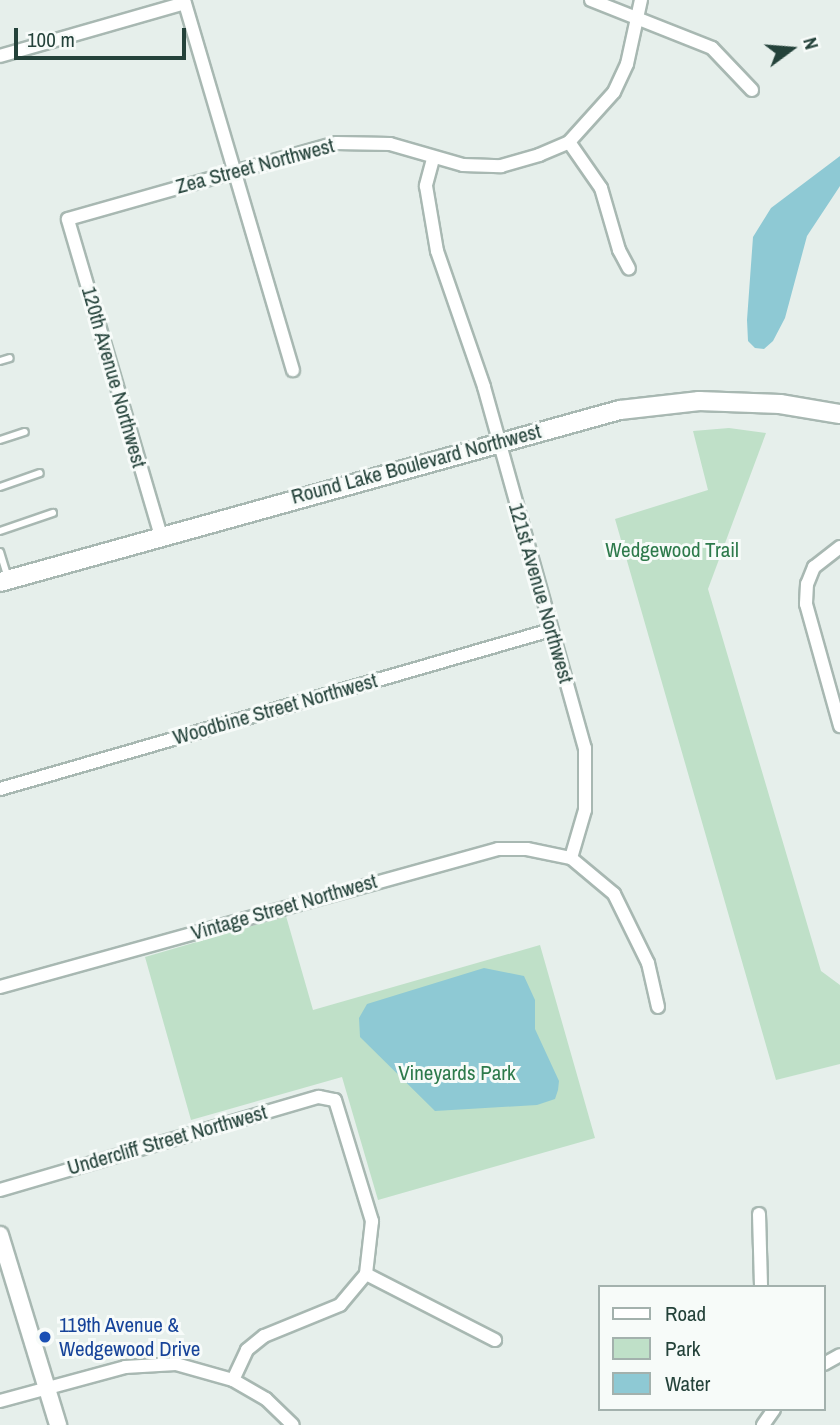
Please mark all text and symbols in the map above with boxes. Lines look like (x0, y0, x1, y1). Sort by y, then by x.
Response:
scale bar (18, 14, 189, 58)
north arrow (756, 14, 826, 84)
text: 100 m (27, 25, 75, 54)
text: N (797, 34, 825, 52)
street label: Zea Street Northwest (173, 133, 337, 199)
street label: 120th Avenue Northwest (76, 283, 152, 471)
street label: Round Lake Boulevard Northwest (288, 419, 544, 509)
street label: 121st Avenue Northwest (503, 499, 579, 687)
park label: Wedgewood Trail (605, 537, 739, 563)
street label: Woodbine Street Northwest (170, 668, 380, 750)
street label: Vintage Street Northwest (188, 868, 380, 946)
park label: Vineyards Park (398, 1060, 516, 1086)
street label: Undercliff Street Northwest (64, 1099, 270, 1181)
legend (598, 1285, 826, 1411)
text: Road (665, 1299, 706, 1328)
place label: 119th Avenue & Wedgewood Drive (59, 1312, 200, 1362)
marker: 119th Avenue & Wedgewood Drive (37, 1329, 53, 1345)
text: Park (665, 1334, 700, 1363)
text: Water (665, 1369, 710, 1398)

